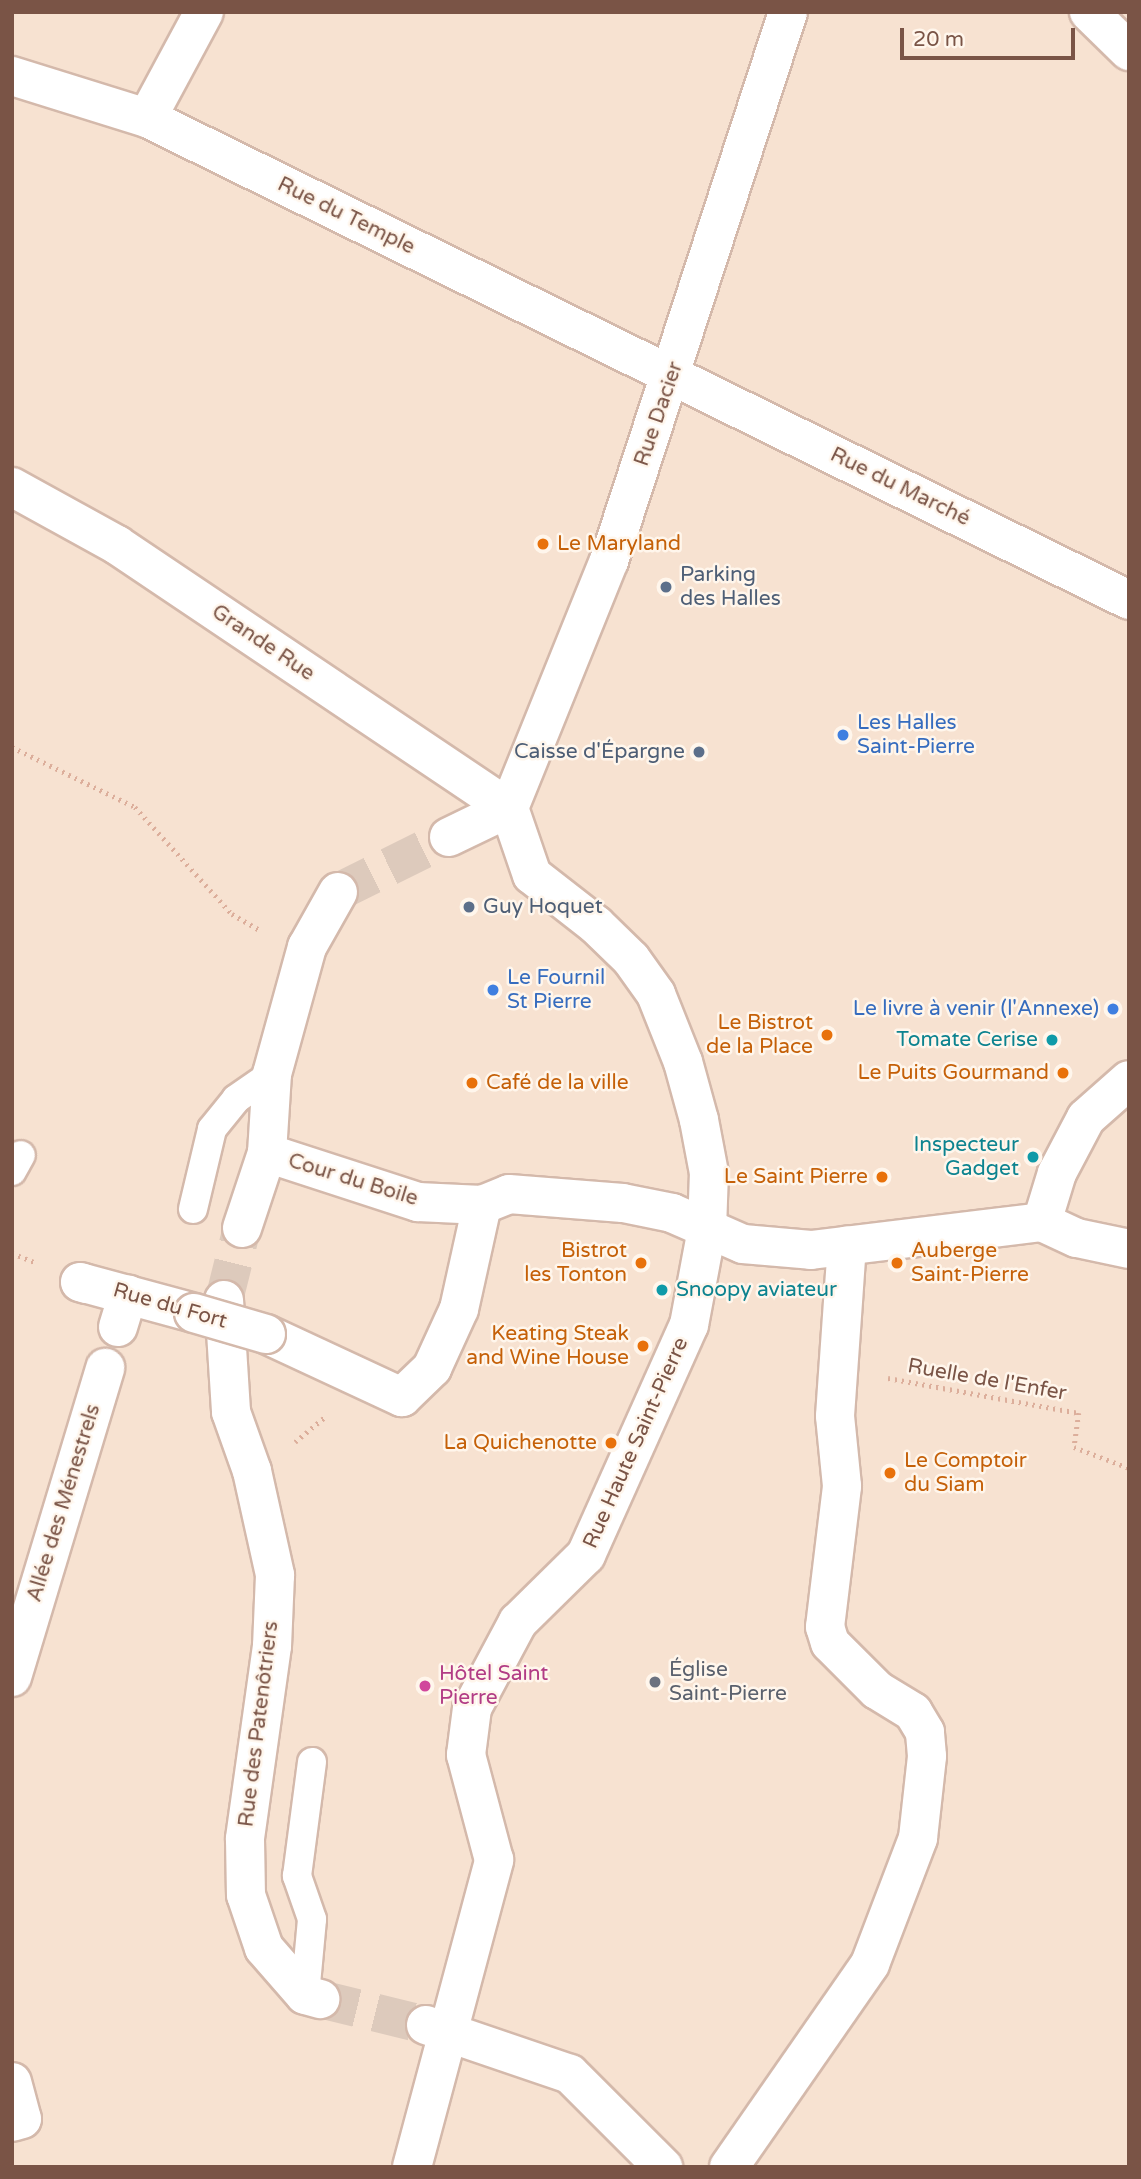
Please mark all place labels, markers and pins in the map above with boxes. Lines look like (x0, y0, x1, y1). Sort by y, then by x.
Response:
place label: Le Maryland (557, 531, 681, 557)
marker: Le Maryland (535, 536, 551, 552)
place label: Parking des Halles (680, 562, 781, 612)
marker: Parking des Halles (658, 579, 674, 595)
place label: Les Halles Saint-Pierre (857, 710, 975, 760)
marker: Les Halles Saint-Pierre (835, 727, 851, 743)
place label: Caisse d'Épargne (514, 739, 685, 765)
marker: Caisse d'Épargne (691, 744, 707, 760)
place label: Guy Hoquet (483, 894, 603, 920)
marker: Guy Hoquet (461, 899, 477, 915)
place label: Le Fournil St Pierre (507, 965, 605, 1015)
marker: Le Fournil St Pierre (485, 982, 501, 998)
place label: Le livre à venir (l'Annexe) (853, 996, 1099, 1022)
marker: Le livre à venir (l'Annexe) (1105, 1001, 1121, 1017)
place label: Le Bistrot de la Place (706, 1010, 813, 1060)
marker: Le Bistrot de la Place (819, 1027, 835, 1043)
place label: Tomate Cerise (896, 1027, 1038, 1053)
marker: Tomate Cerise (1044, 1032, 1060, 1048)
place label: Le Puits Gourmand (857, 1060, 1049, 1086)
marker: Le Puits Gourmand (1055, 1065, 1071, 1081)
place label: Café de la ville (486, 1070, 629, 1096)
marker: Café de la ville (464, 1075, 480, 1091)
place label: Inspecteur Gadget (913, 1132, 1019, 1182)
marker: Inspecteur Gadget (1025, 1149, 1041, 1165)
place label: Le Saint Pierre (724, 1164, 868, 1190)
marker: Le Saint Pierre (874, 1169, 890, 1185)
place label: Bistrot les Tonton (524, 1238, 627, 1288)
place label: Auberge Saint-Pierre (911, 1238, 1029, 1288)
marker: Bistrot les Tonton (633, 1255, 649, 1271)
marker: Auberge Saint-Pierre (889, 1255, 905, 1271)
place label: Snoopy aviateur (676, 1277, 837, 1303)
marker: Snoopy aviateur (654, 1282, 670, 1298)
place label: Keating Steak and Wine House (466, 1321, 629, 1371)
marker: Keating Steak and Wine House (635, 1338, 651, 1354)
place label: La Quichenotte (444, 1430, 597, 1456)
marker: La Quichenotte (603, 1435, 619, 1451)
place label: Le Comptoir du Siam (904, 1448, 1027, 1498)
marker: Le Comptoir du Siam (882, 1465, 898, 1481)
place label: Église Saint-Pierre (669, 1657, 787, 1707)
place label: Hôtel Saint Pierre (439, 1661, 548, 1711)
marker: Église Saint-Pierre (647, 1674, 663, 1690)
marker: Hôtel Saint Pierre (417, 1678, 433, 1694)

